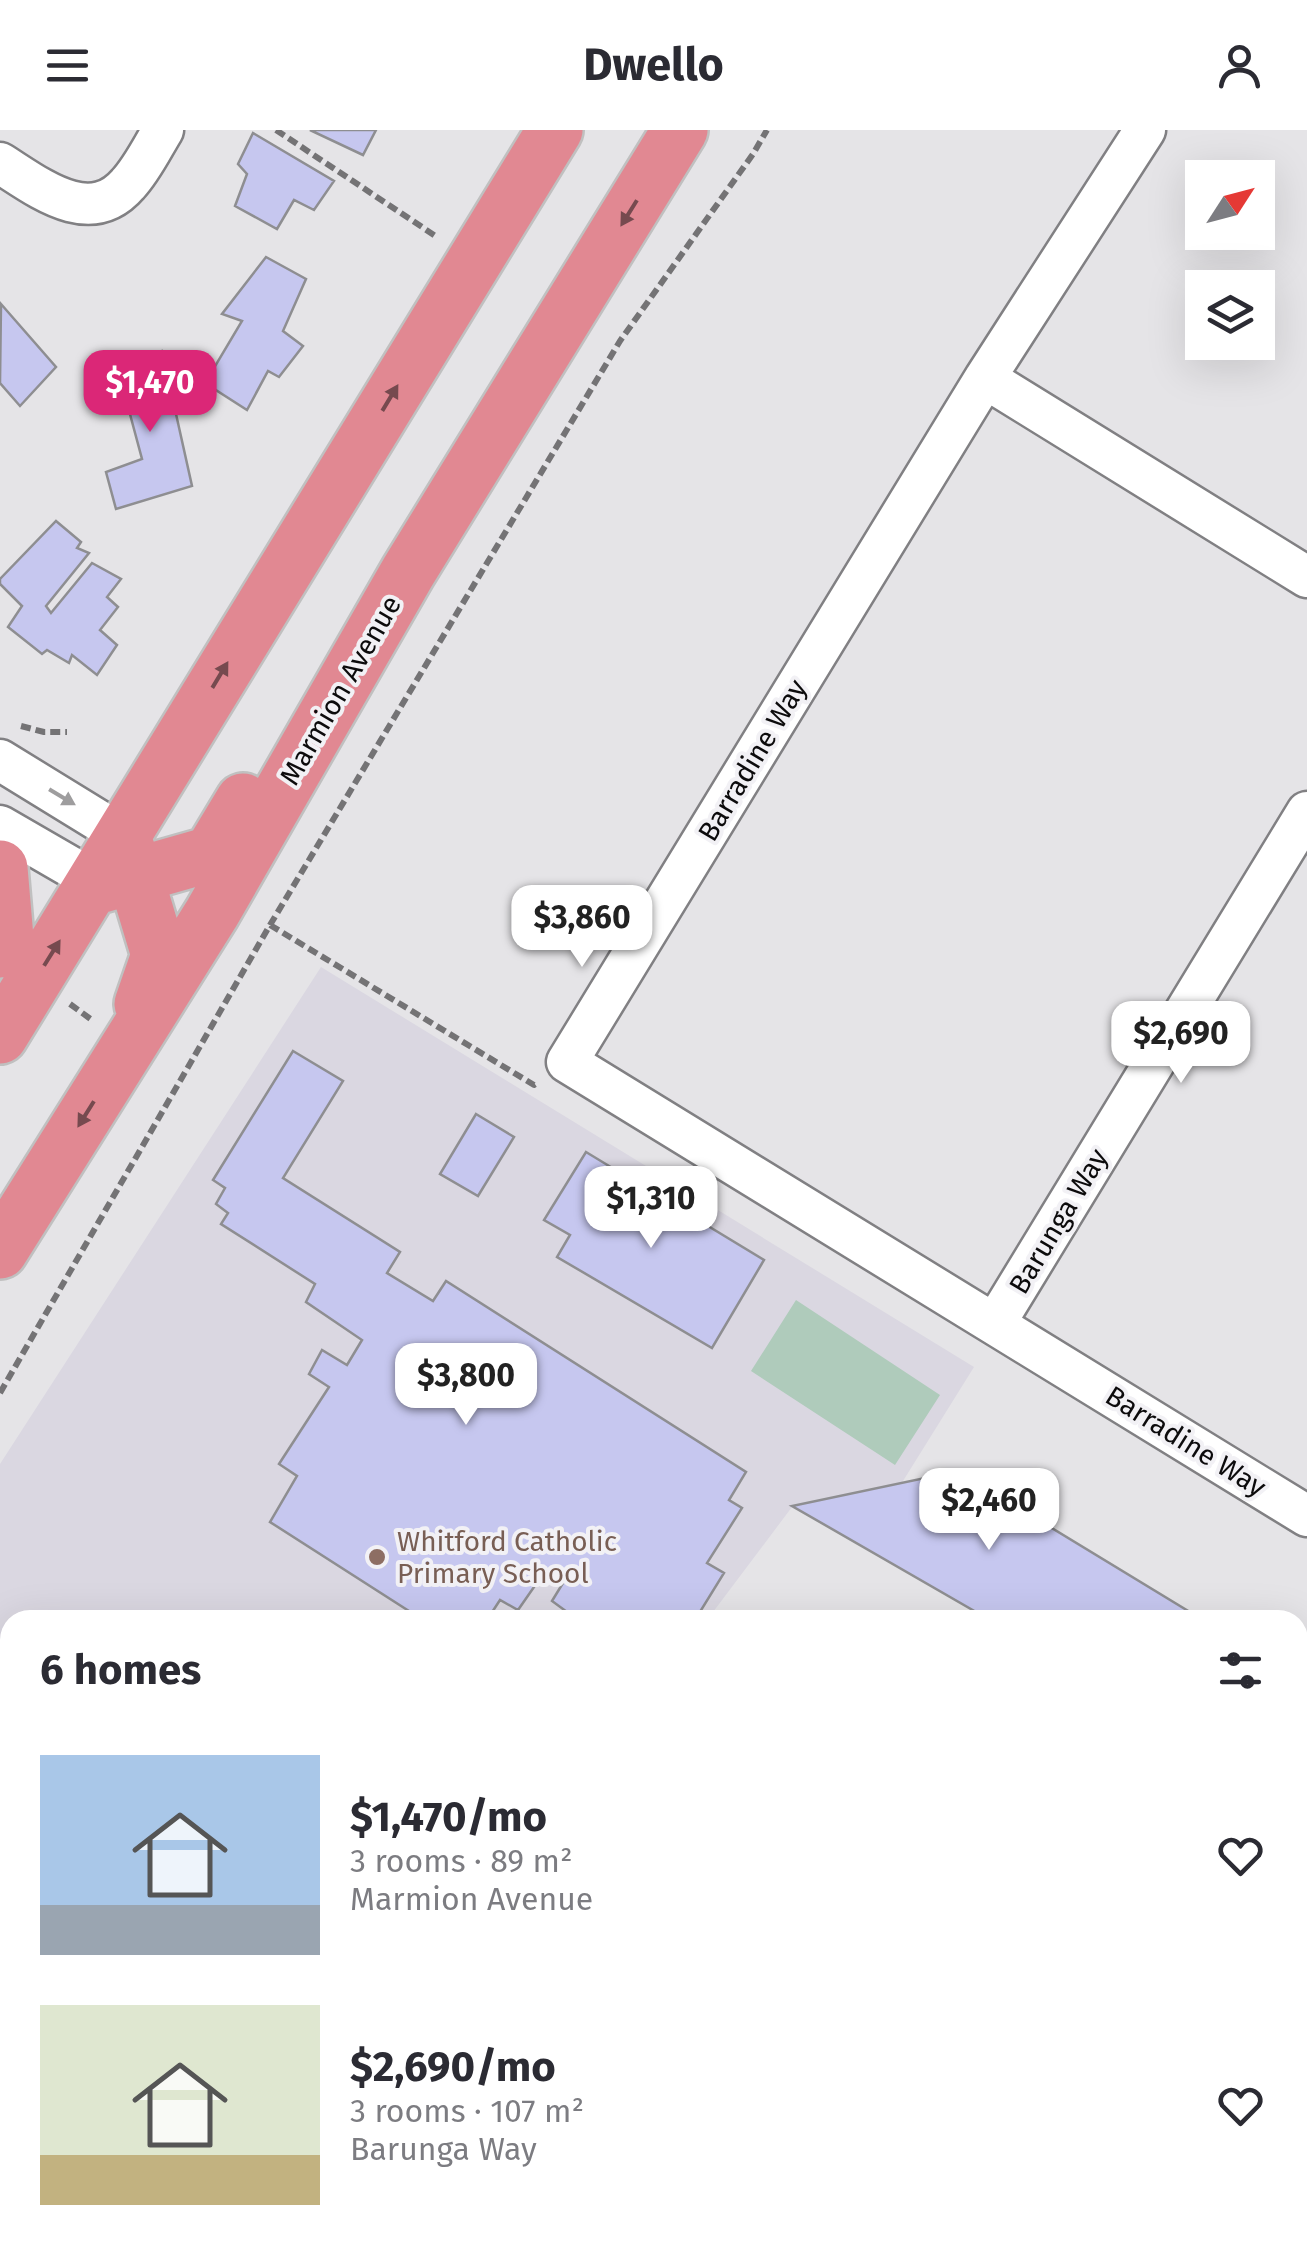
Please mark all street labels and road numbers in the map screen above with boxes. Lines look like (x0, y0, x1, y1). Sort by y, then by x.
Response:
street label: Marmion Avenue (273, 590, 408, 791)
street label: Barradine Way (691, 673, 814, 847)
street label: Barunga Way (1002, 1143, 1115, 1300)
street label: Barradine Way (1100, 1379, 1272, 1504)

